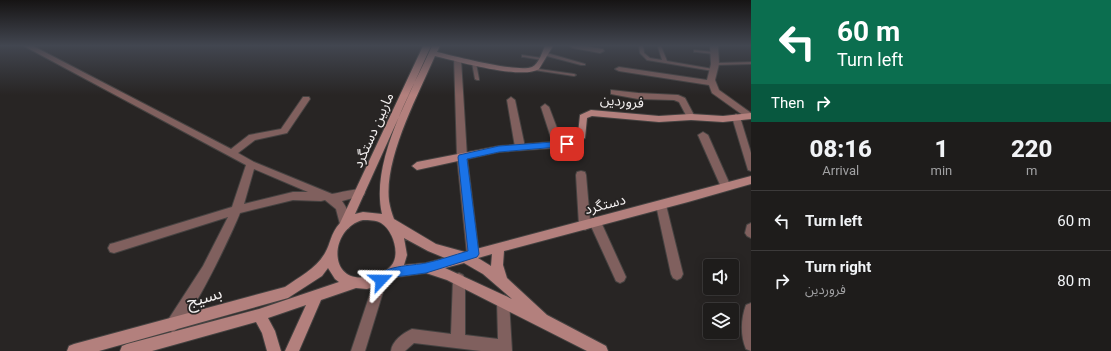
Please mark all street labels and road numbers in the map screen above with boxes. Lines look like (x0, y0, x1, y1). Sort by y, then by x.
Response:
street label: ماربین دستگرد (349, 90, 398, 170)
street label: فروردین (599, 91, 645, 112)
street label: دستگرد (583, 191, 628, 218)
street label: بسیج (184, 282, 225, 315)

